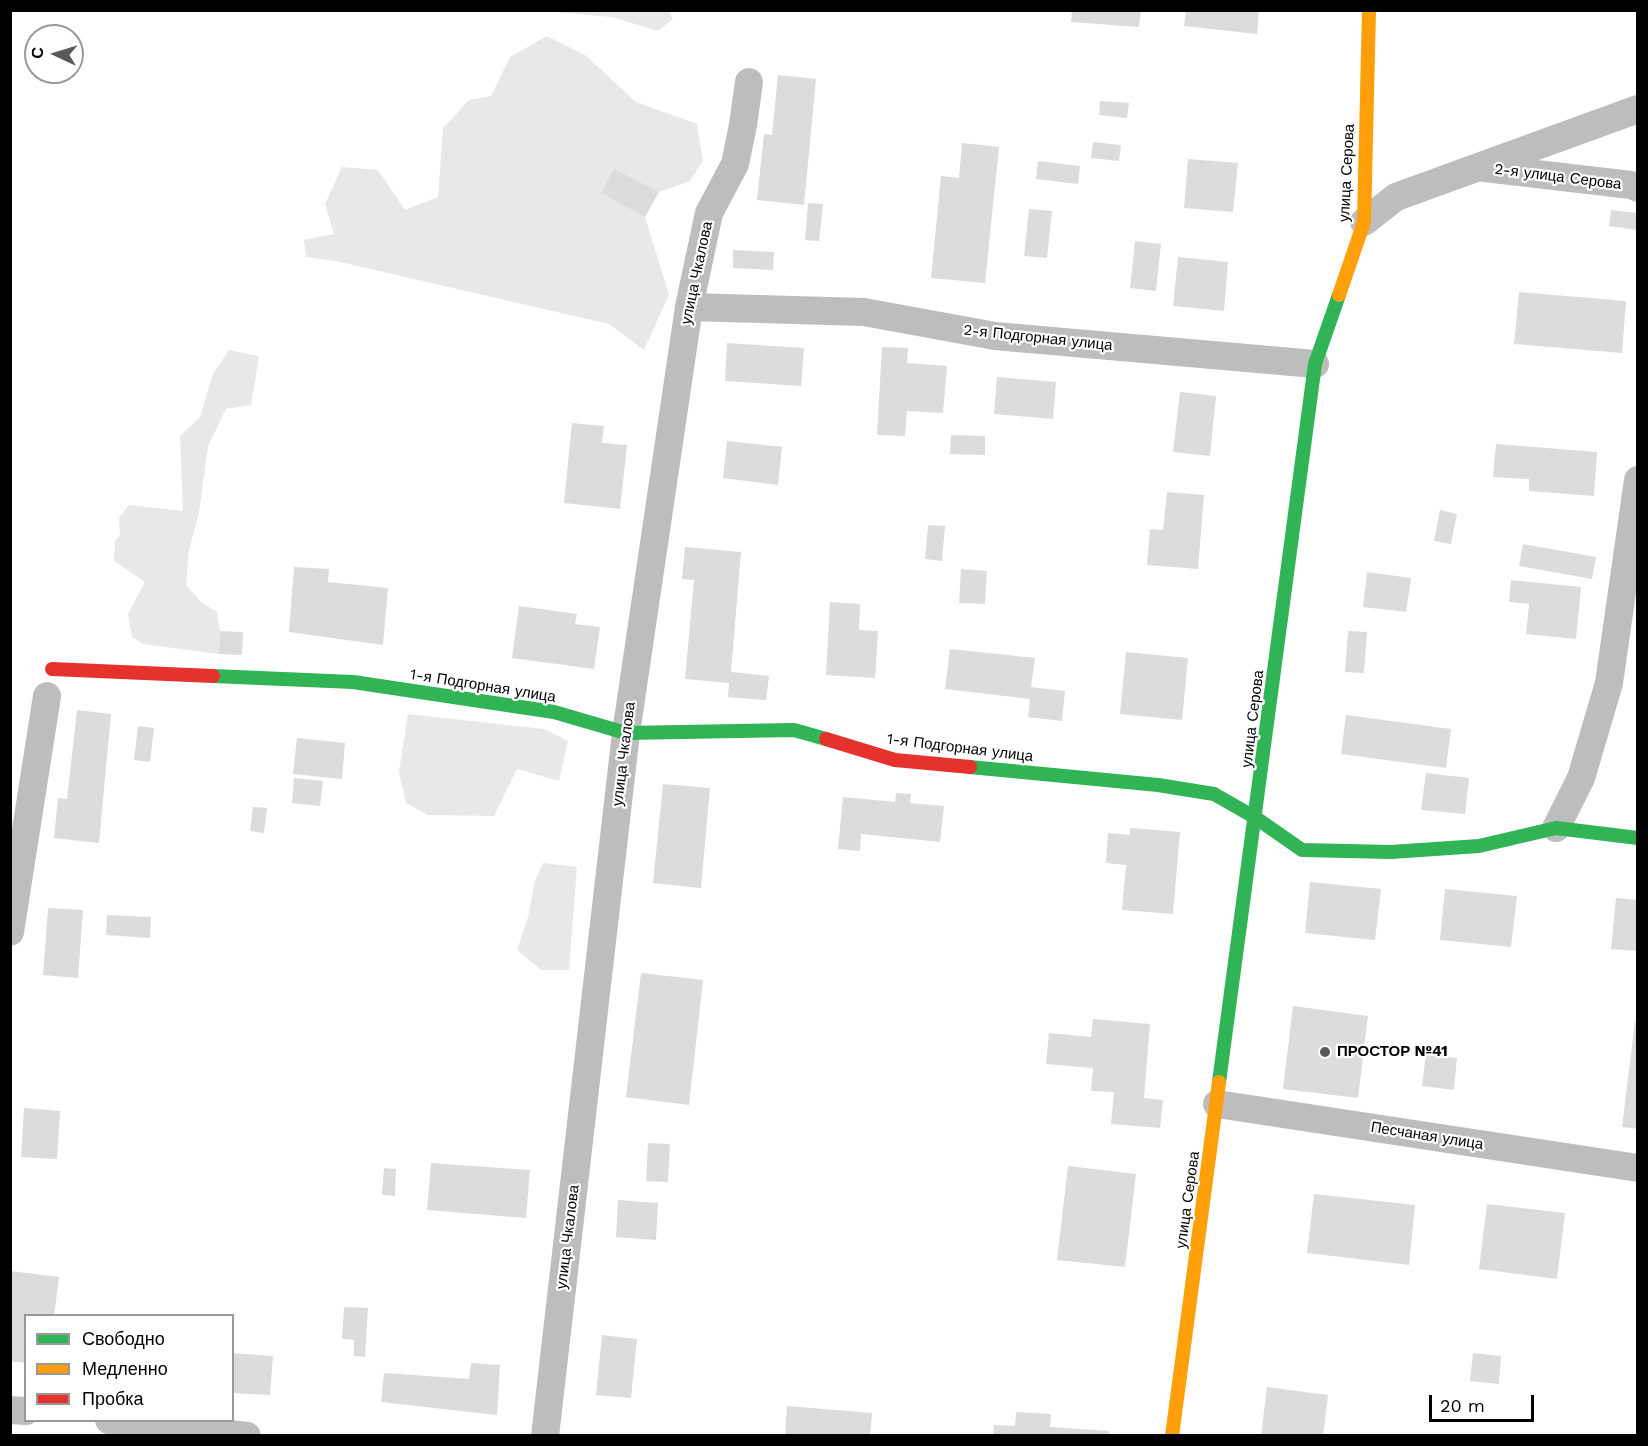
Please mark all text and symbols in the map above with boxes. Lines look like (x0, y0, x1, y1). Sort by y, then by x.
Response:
north arrow (24, 24, 84, 84)
text: С (28, 46, 47, 59)
street label: улица Серова (1335, 123, 1359, 223)
street label: 2-я улица Серова (1494, 160, 1622, 194)
street label: улица Чкалова (677, 220, 717, 326)
street label: 2-я Подгорная улица (963, 321, 1113, 355)
street label: 1-я Подгорная улица (409, 666, 557, 706)
street label: улица Серова (1238, 669, 1268, 769)
street label: улица Чкалова (609, 701, 639, 807)
street label: 1-я Подгорная улица (886, 730, 1034, 766)
place label: ПРОСТОР №41 (1337, 1043, 1448, 1061)
marker: ПРОСТОР №41 (1318, 1045, 1332, 1059)
street label: Песчаная улица (1369, 1118, 1485, 1154)
street label: улица Серова (1172, 1150, 1204, 1250)
street label: улица Чкалова (553, 1184, 583, 1290)
legend (24, 1314, 234, 1422)
text: Свободно (82, 1328, 165, 1349)
text: Медленно (82, 1358, 168, 1379)
scale bar (1432, 1383, 1537, 1421)
text: Пробка (82, 1388, 144, 1409)
text: 20 m (1440, 1395, 1485, 1416)

